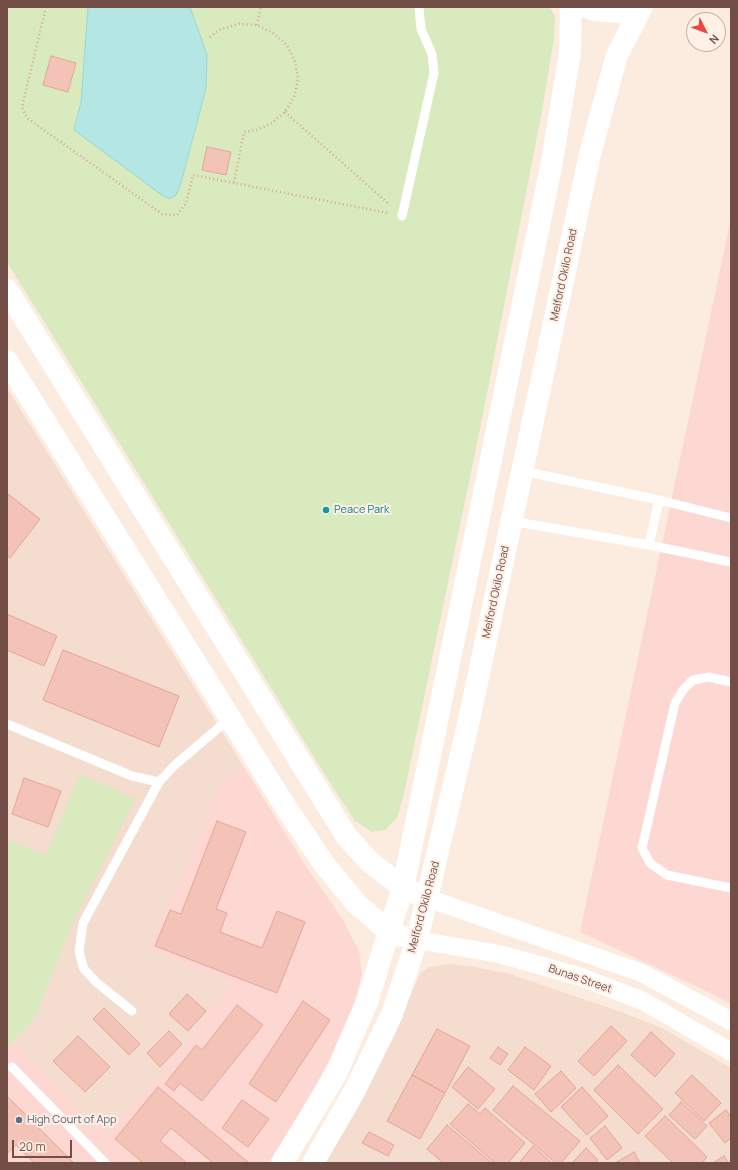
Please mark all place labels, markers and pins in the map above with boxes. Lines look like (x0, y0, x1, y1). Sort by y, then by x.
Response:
place label: Peace Park (334, 503, 390, 517)
marker: Peace Park (321, 505, 331, 515)
place label: High Court of App (27, 1113, 116, 1127)
marker: High Court of App (14, 1115, 24, 1125)

